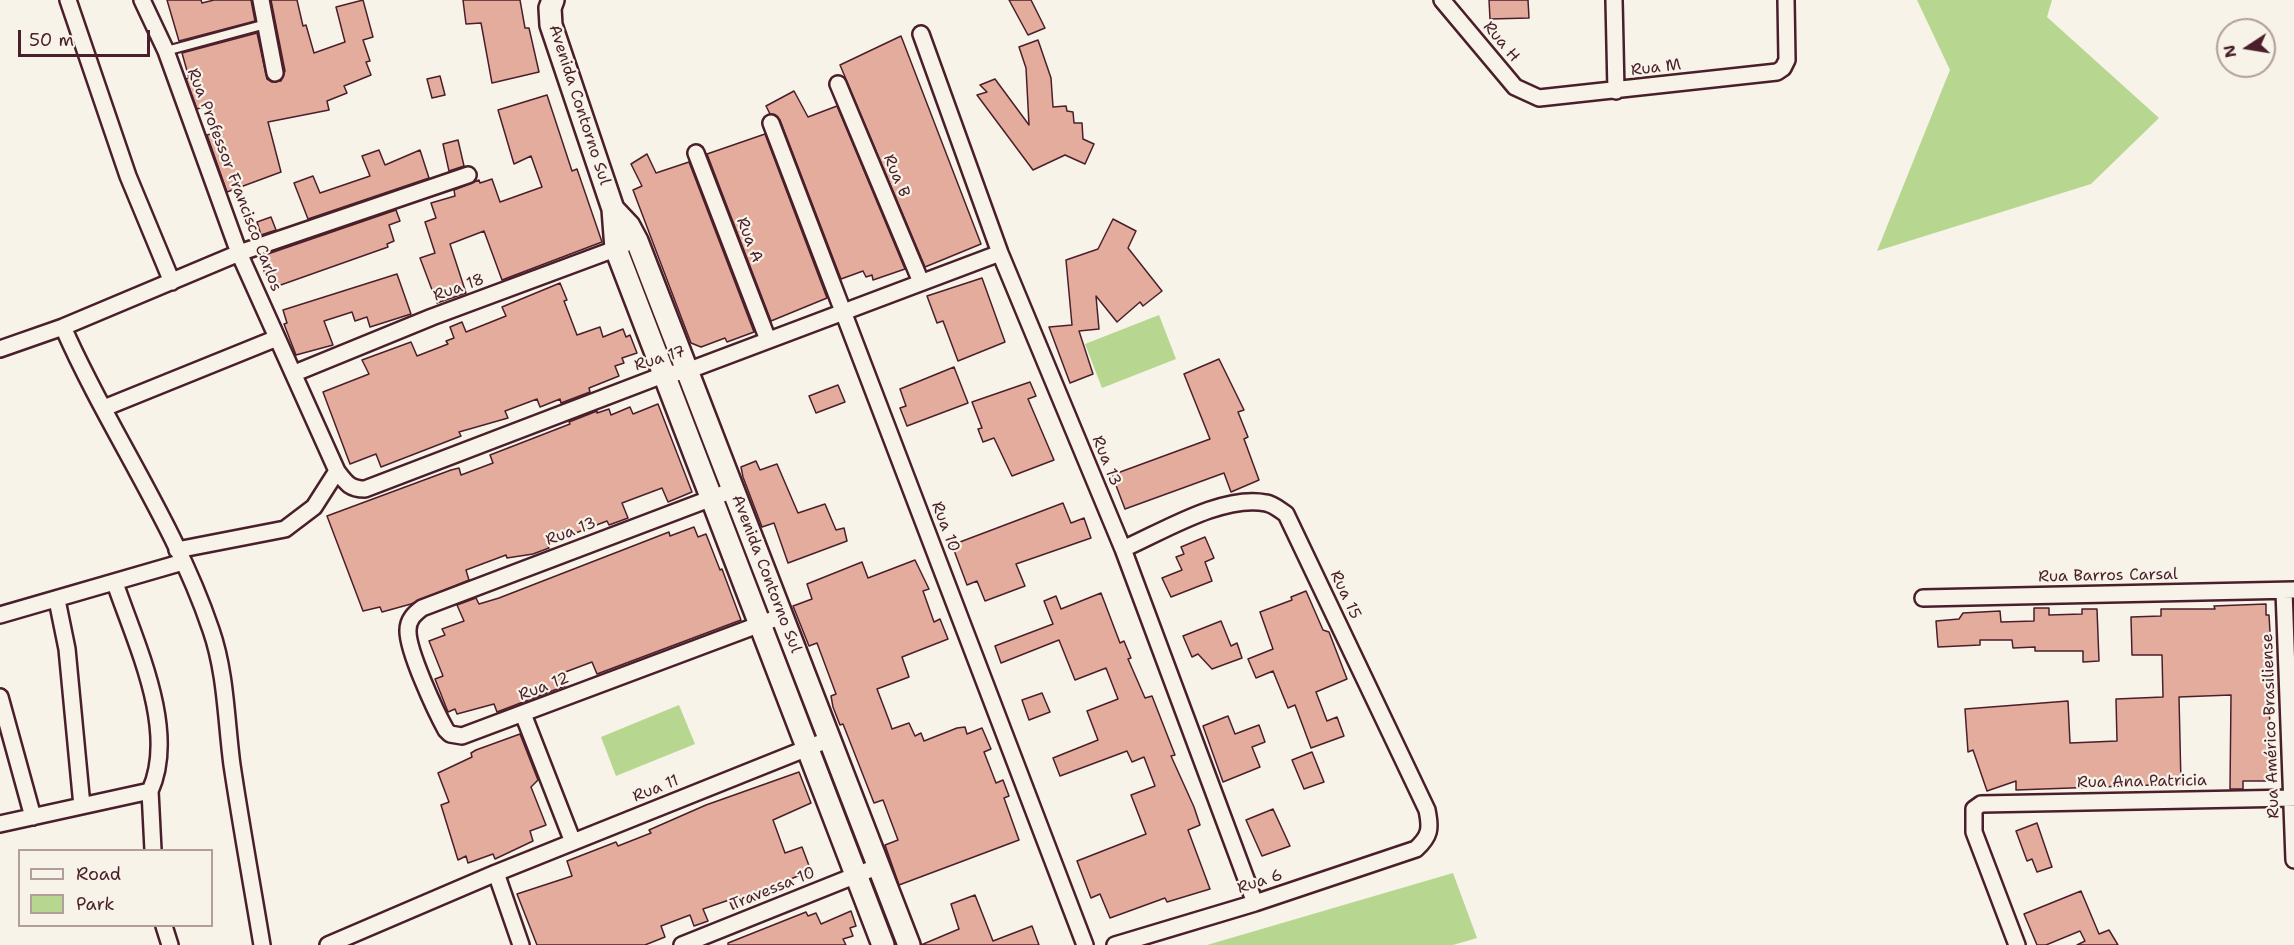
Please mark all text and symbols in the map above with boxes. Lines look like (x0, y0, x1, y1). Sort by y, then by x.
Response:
scale bar (21, 18, 153, 56)
street label: Rua H (1479, 18, 1523, 66)
north arrow (2216, 18, 2276, 78)
street label: Avenida Contorno Sul (544, 22, 614, 188)
text: 50 m (29, 28, 74, 52)
text: N (2218, 43, 2241, 60)
street label: Rua M (1630, 55, 1682, 81)
street label: Rua Professor Francisco Carlos (182, 66, 286, 294)
street label: Rua B (878, 152, 914, 200)
street label: Rua A (732, 215, 766, 265)
street label: Rua 18 (431, 270, 487, 306)
street label: Rua 17 (632, 342, 688, 376)
street label: Rua 13 (1087, 433, 1125, 489)
street label: Avenida Contorno Sul (727, 492, 805, 656)
street label: Rua 10 (927, 499, 963, 555)
street label: Rua 13 (543, 514, 599, 550)
street label: Rua Barros Carsal (2038, 565, 2178, 587)
street label: Rua 15 (1325, 568, 1365, 622)
street label: Rua Américo Brasiliense (2258, 633, 2284, 819)
street label: Rua 12 (516, 669, 572, 705)
street label: Rua 11 (630, 771, 682, 807)
street label: Rua Ana Patricia (2077, 771, 2207, 793)
legend (18, 849, 213, 927)
text: Road (76, 862, 121, 886)
street label: Travessa 10 (728, 863, 818, 915)
street label: Rua 6 (1235, 866, 1285, 898)
text: Park (76, 892, 115, 916)

